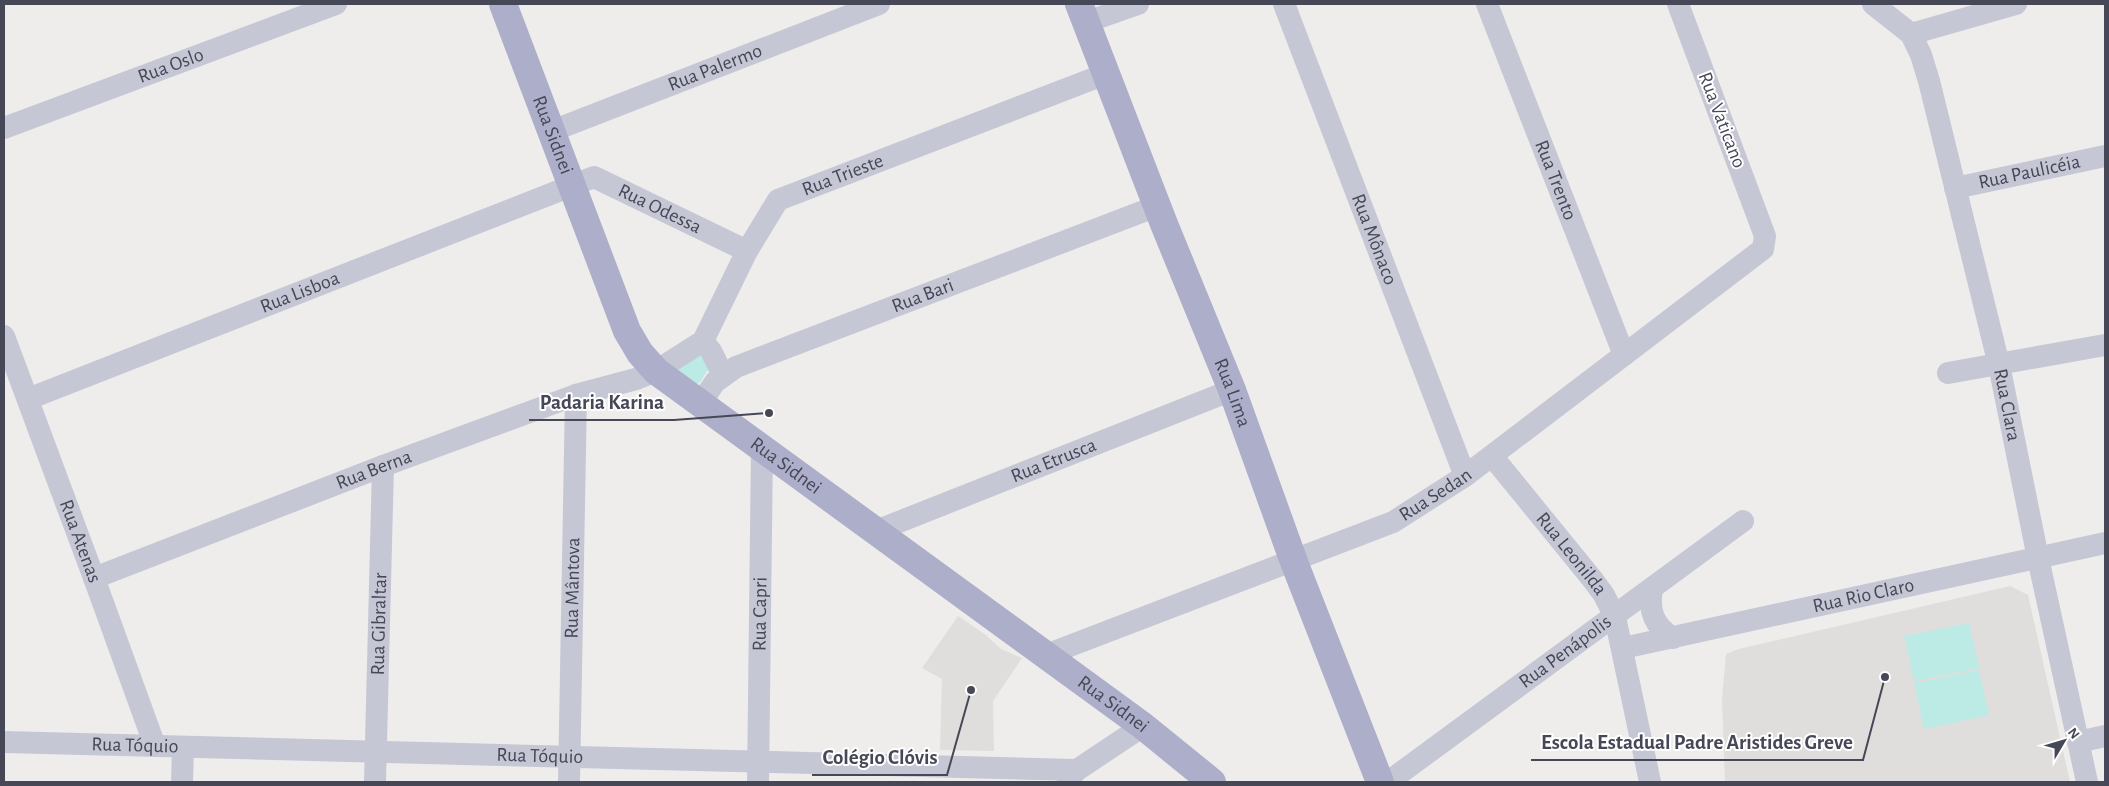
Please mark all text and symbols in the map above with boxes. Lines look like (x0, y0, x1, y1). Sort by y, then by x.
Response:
street label: Rua Palermo (665, 40, 765, 95)
street label: Rua Oslo (135, 44, 206, 87)
street label: Rua Vaticano (1695, 69, 1749, 171)
street label: Rua Sidnei (529, 93, 577, 177)
street label: Rua Trento (1531, 137, 1580, 223)
street label: Rua Trieste (799, 151, 886, 200)
street label: Rua Paulicéia (1977, 152, 2082, 193)
street label: Rua Odessa (615, 180, 705, 237)
street label: Rua Mônaco (1348, 191, 1401, 287)
street label: Rua Lisboa (257, 268, 342, 317)
street label: Rua Bari (889, 275, 956, 316)
street label: Rua Lima (1210, 356, 1255, 430)
street label: Rua Clara (1990, 367, 2024, 443)
callout: Padaria Karina (529, 384, 674, 420)
text: Padaria Karina (540, 392, 664, 413)
street label: Rua Sidnei (747, 433, 825, 498)
street label: Rua Etrusca (1008, 435, 1099, 487)
street label: Rua Berna (333, 446, 414, 493)
street label: Rua Sedan (1396, 465, 1476, 525)
street label: Rua Atenas (56, 497, 105, 585)
street label: Rua Leonilda (1532, 509, 1611, 599)
street label: Rua Mântova (562, 537, 583, 639)
street label: Rua Gibraltar (368, 572, 390, 676)
street label: Rua Rio Claro (1811, 575, 1916, 616)
street label: Rua Capri (750, 577, 770, 651)
street label: Rua Penápolis (1515, 611, 1615, 692)
street label: Rua Sidnei (1074, 672, 1153, 736)
north arrow (2039, 716, 2089, 766)
callout: Escola Estadual Padre Aristides Greve (1531, 724, 1863, 760)
text: N (2065, 725, 2082, 742)
text: Escola Estadual Padre Aristides Greve (1541, 732, 1853, 753)
street label: Rua Tóquio (91, 734, 179, 757)
callout: Colégio Clóvis (812, 739, 947, 775)
street label: Rua Tóquio (496, 745, 583, 767)
text: Colégio Clóvis (822, 747, 938, 768)

